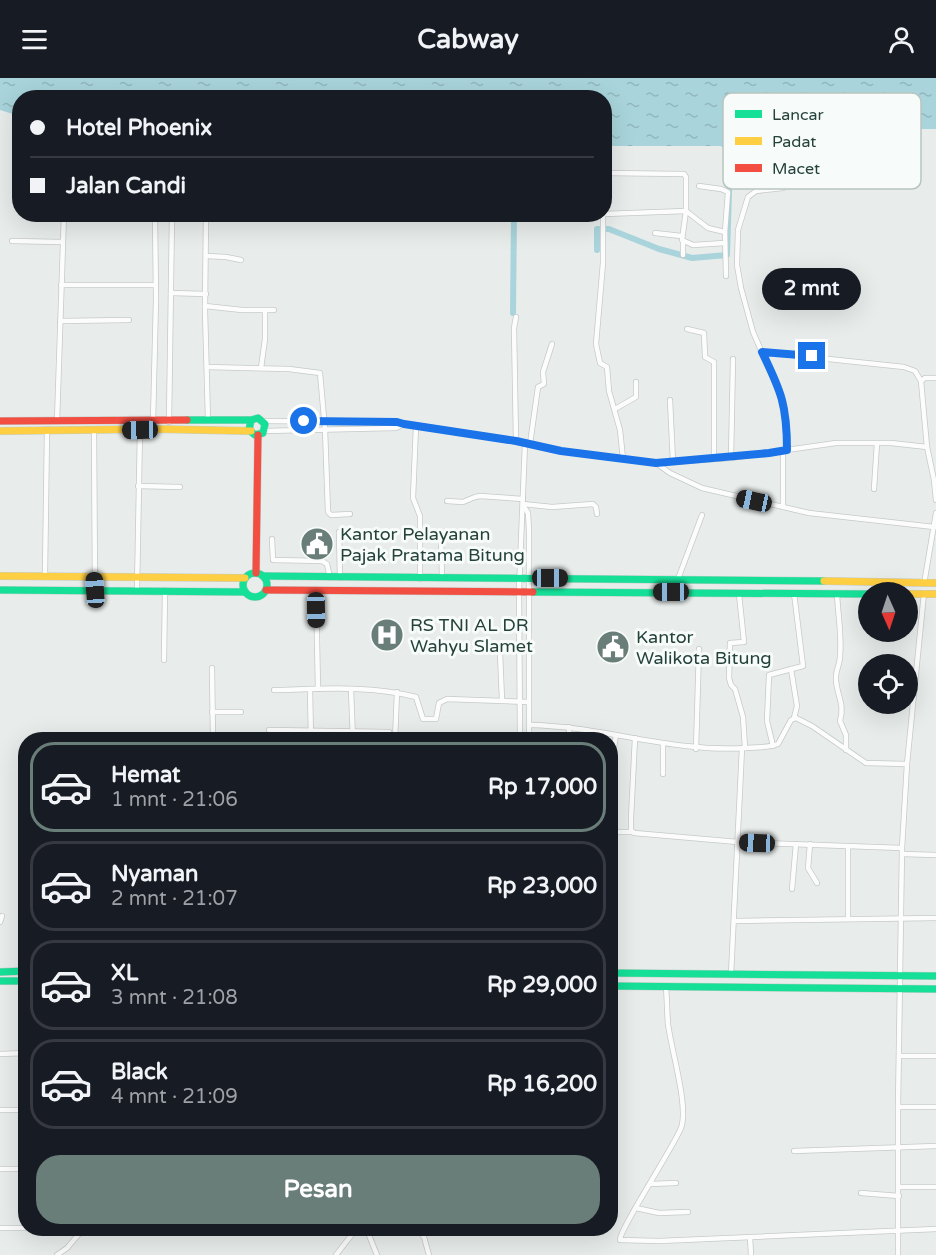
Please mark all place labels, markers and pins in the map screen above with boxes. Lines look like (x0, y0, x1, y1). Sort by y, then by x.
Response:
place label: Kantor Pelayanan Pajak Pratama Bitung (340, 523, 525, 566)
public building icon: Kantor Pelayanan Pajak Pratama Bitung (299, 526, 335, 562)
place label: RS TNI AL DR Wahyu Slamet (410, 614, 533, 657)
hospital icon: RS TNI AL DR Wahyu Slamet (369, 617, 405, 653)
place label: Kantor Walikota Bitung (636, 626, 772, 669)
public building icon: Kantor Walikota Bitung (595, 629, 631, 665)

